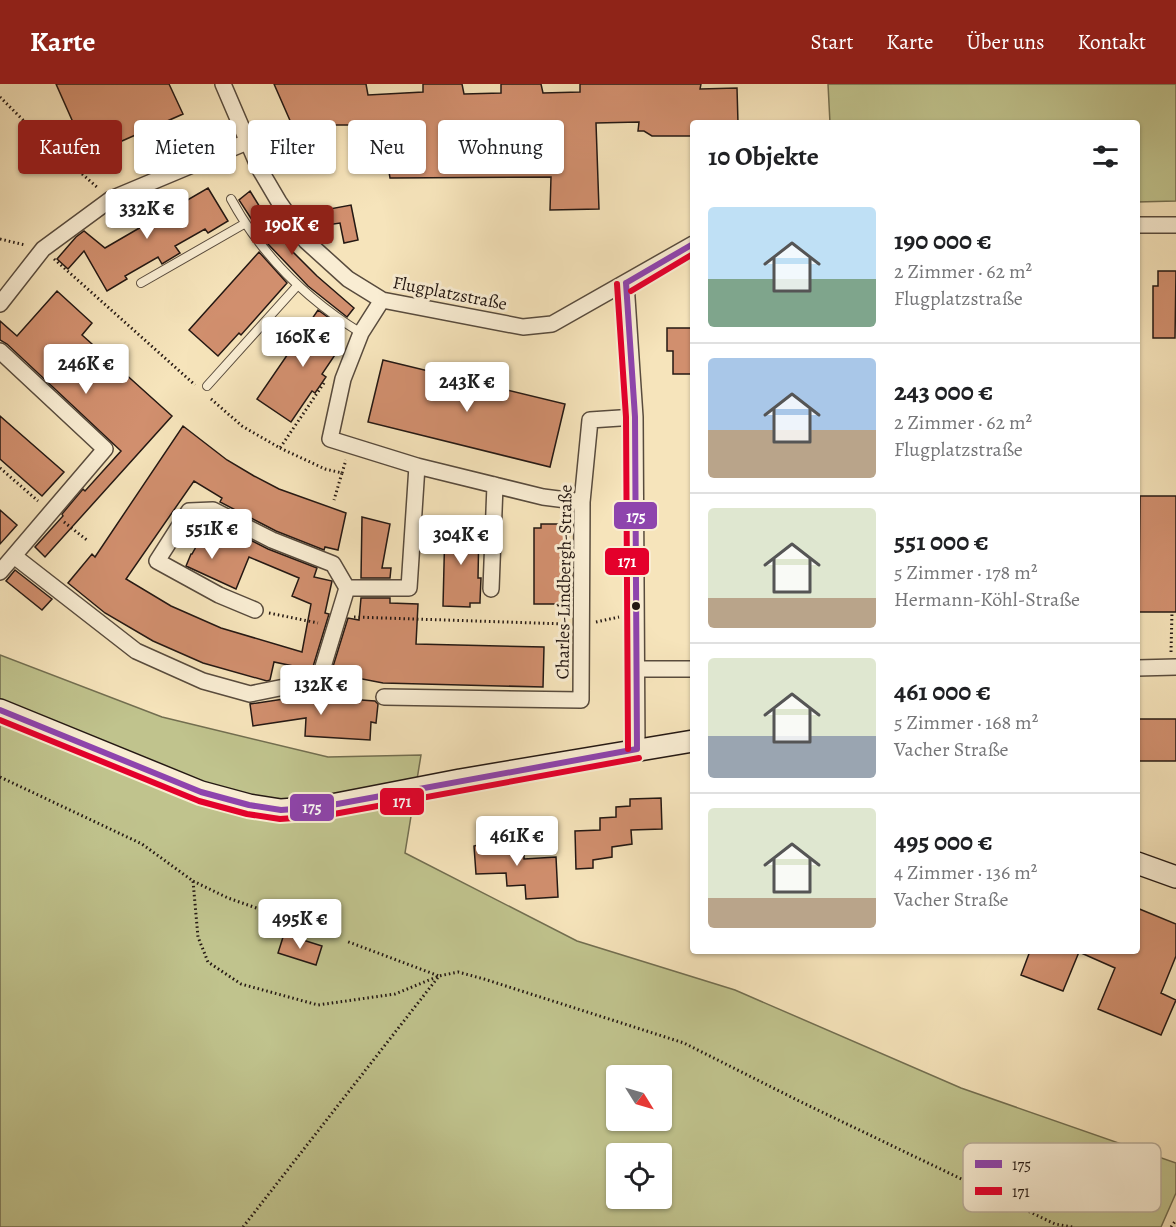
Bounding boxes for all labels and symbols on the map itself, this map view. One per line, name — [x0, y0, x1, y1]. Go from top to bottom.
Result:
pin: 332K € — [98, 189, 196, 240]
pin: 190K € — [243, 205, 341, 256]
street label: Flugplatzstraße — [391, 270, 509, 316]
pin: 160K € — [254, 317, 352, 368]
pin: 246K € — [37, 344, 135, 395]
pin: 243K € — [418, 362, 516, 413]
street label: Charles-Lindbergh-Straße — [550, 484, 578, 680]
line badge: 175 — [613, 501, 658, 530]
text: 175 — [626, 506, 646, 528]
pin: 551K € — [163, 509, 261, 560]
pin: 304K € — [412, 515, 510, 566]
line badge: 171 — [604, 547, 650, 576]
text: 171 — [618, 551, 636, 573]
unlabelled marker — [630, 600, 642, 612]
pin: 132K € — [272, 665, 370, 716]
line badge: 171 — [379, 787, 425, 816]
text: 171 — [393, 791, 411, 813]
line badge: 175 — [289, 793, 335, 822]
text: 175 — [302, 797, 322, 819]
pin: 461K € — [468, 816, 566, 867]
pin: 495K € — [251, 899, 349, 950]
north arrow — [606, 1065, 672, 1131]
legend — [963, 1143, 1161, 1212]
text: 175 — [1012, 1154, 1031, 1176]
text: 171 — [1012, 1181, 1030, 1203]

